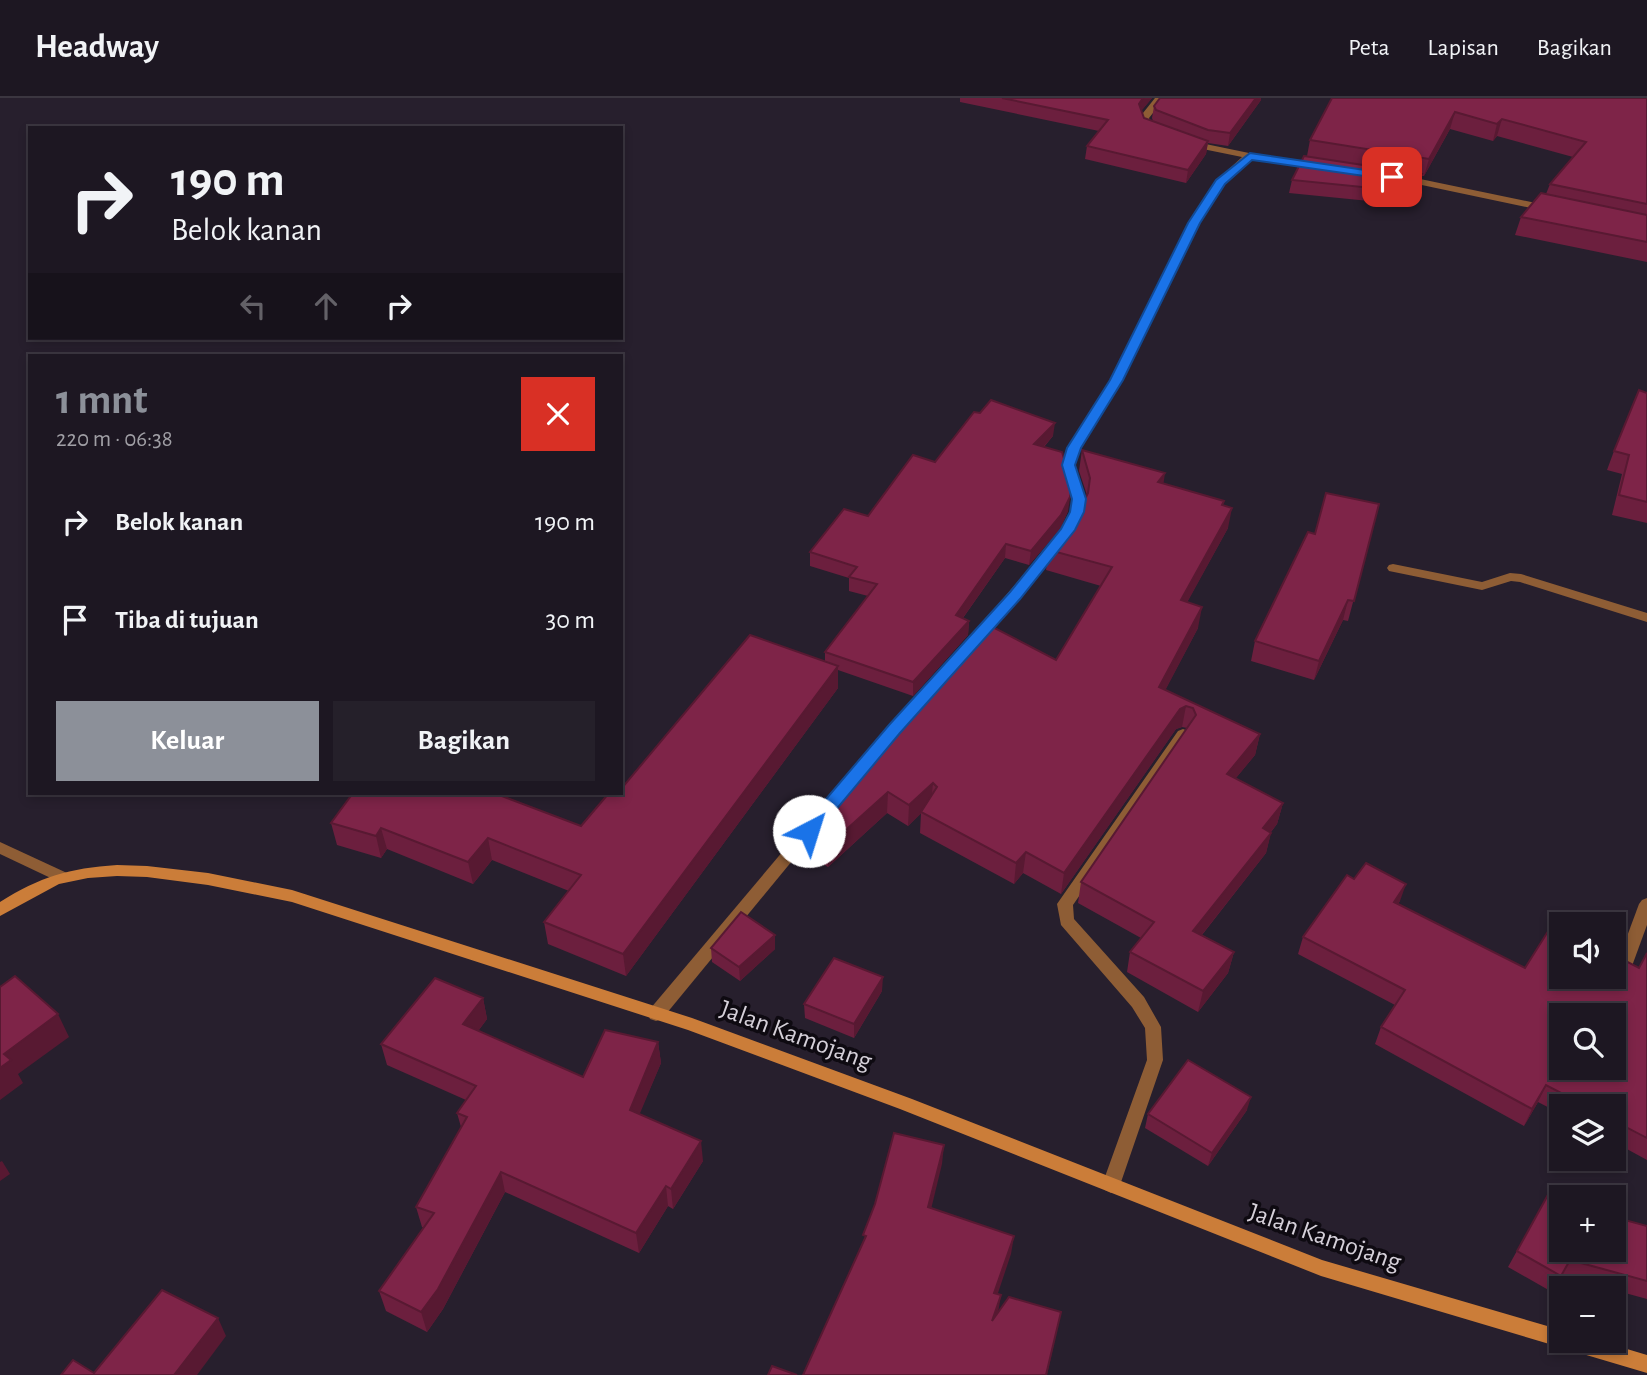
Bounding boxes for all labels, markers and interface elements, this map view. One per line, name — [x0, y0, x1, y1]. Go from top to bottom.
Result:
text: Headway — [35, 31, 159, 64]
text: Peta — [1348, 36, 1390, 60]
text: Lapisan — [1428, 36, 1499, 60]
text: Bagikan — [1537, 36, 1612, 60]
pin — [1362, 147, 1422, 207]
icon: right — [56, 154, 147, 245]
text: 190 m — [171, 156, 285, 205]
icon: arrive — [1373, 158, 1411, 196]
text: Belok kanan — [171, 214, 322, 246]
icon: left — [234, 287, 272, 325]
icon: ahead — [307, 287, 345, 325]
icon: right — [380, 287, 418, 325]
button: close — [521, 377, 595, 451]
text: 1 mnt — [56, 379, 148, 421]
text: 220 m · 06:38 — [56, 428, 173, 451]
icon: right — [56, 503, 94, 541]
text: Belok kanan — [115, 509, 243, 535]
text: 190 m — [535, 509, 595, 535]
icon: arrive — [56, 601, 94, 639]
text: Tiba di tujuan — [115, 607, 259, 633]
text: 30 m — [545, 607, 595, 633]
button: Keluar — [56, 701, 319, 781]
button: Bagikan — [333, 701, 595, 781]
position arrow — [772, 794, 846, 868]
map controls — [1549, 912, 1626, 1353]
button: sound — [1549, 912, 1626, 989]
street label: Jalan Kamojang — [717, 996, 876, 1075]
button: search — [1549, 1003, 1626, 1080]
button: layers — [1549, 1094, 1626, 1171]
button: + — [1549, 1185, 1626, 1262]
street label: Jalan Kamojang — [1245, 1199, 1405, 1275]
button: − — [1549, 1276, 1626, 1353]

